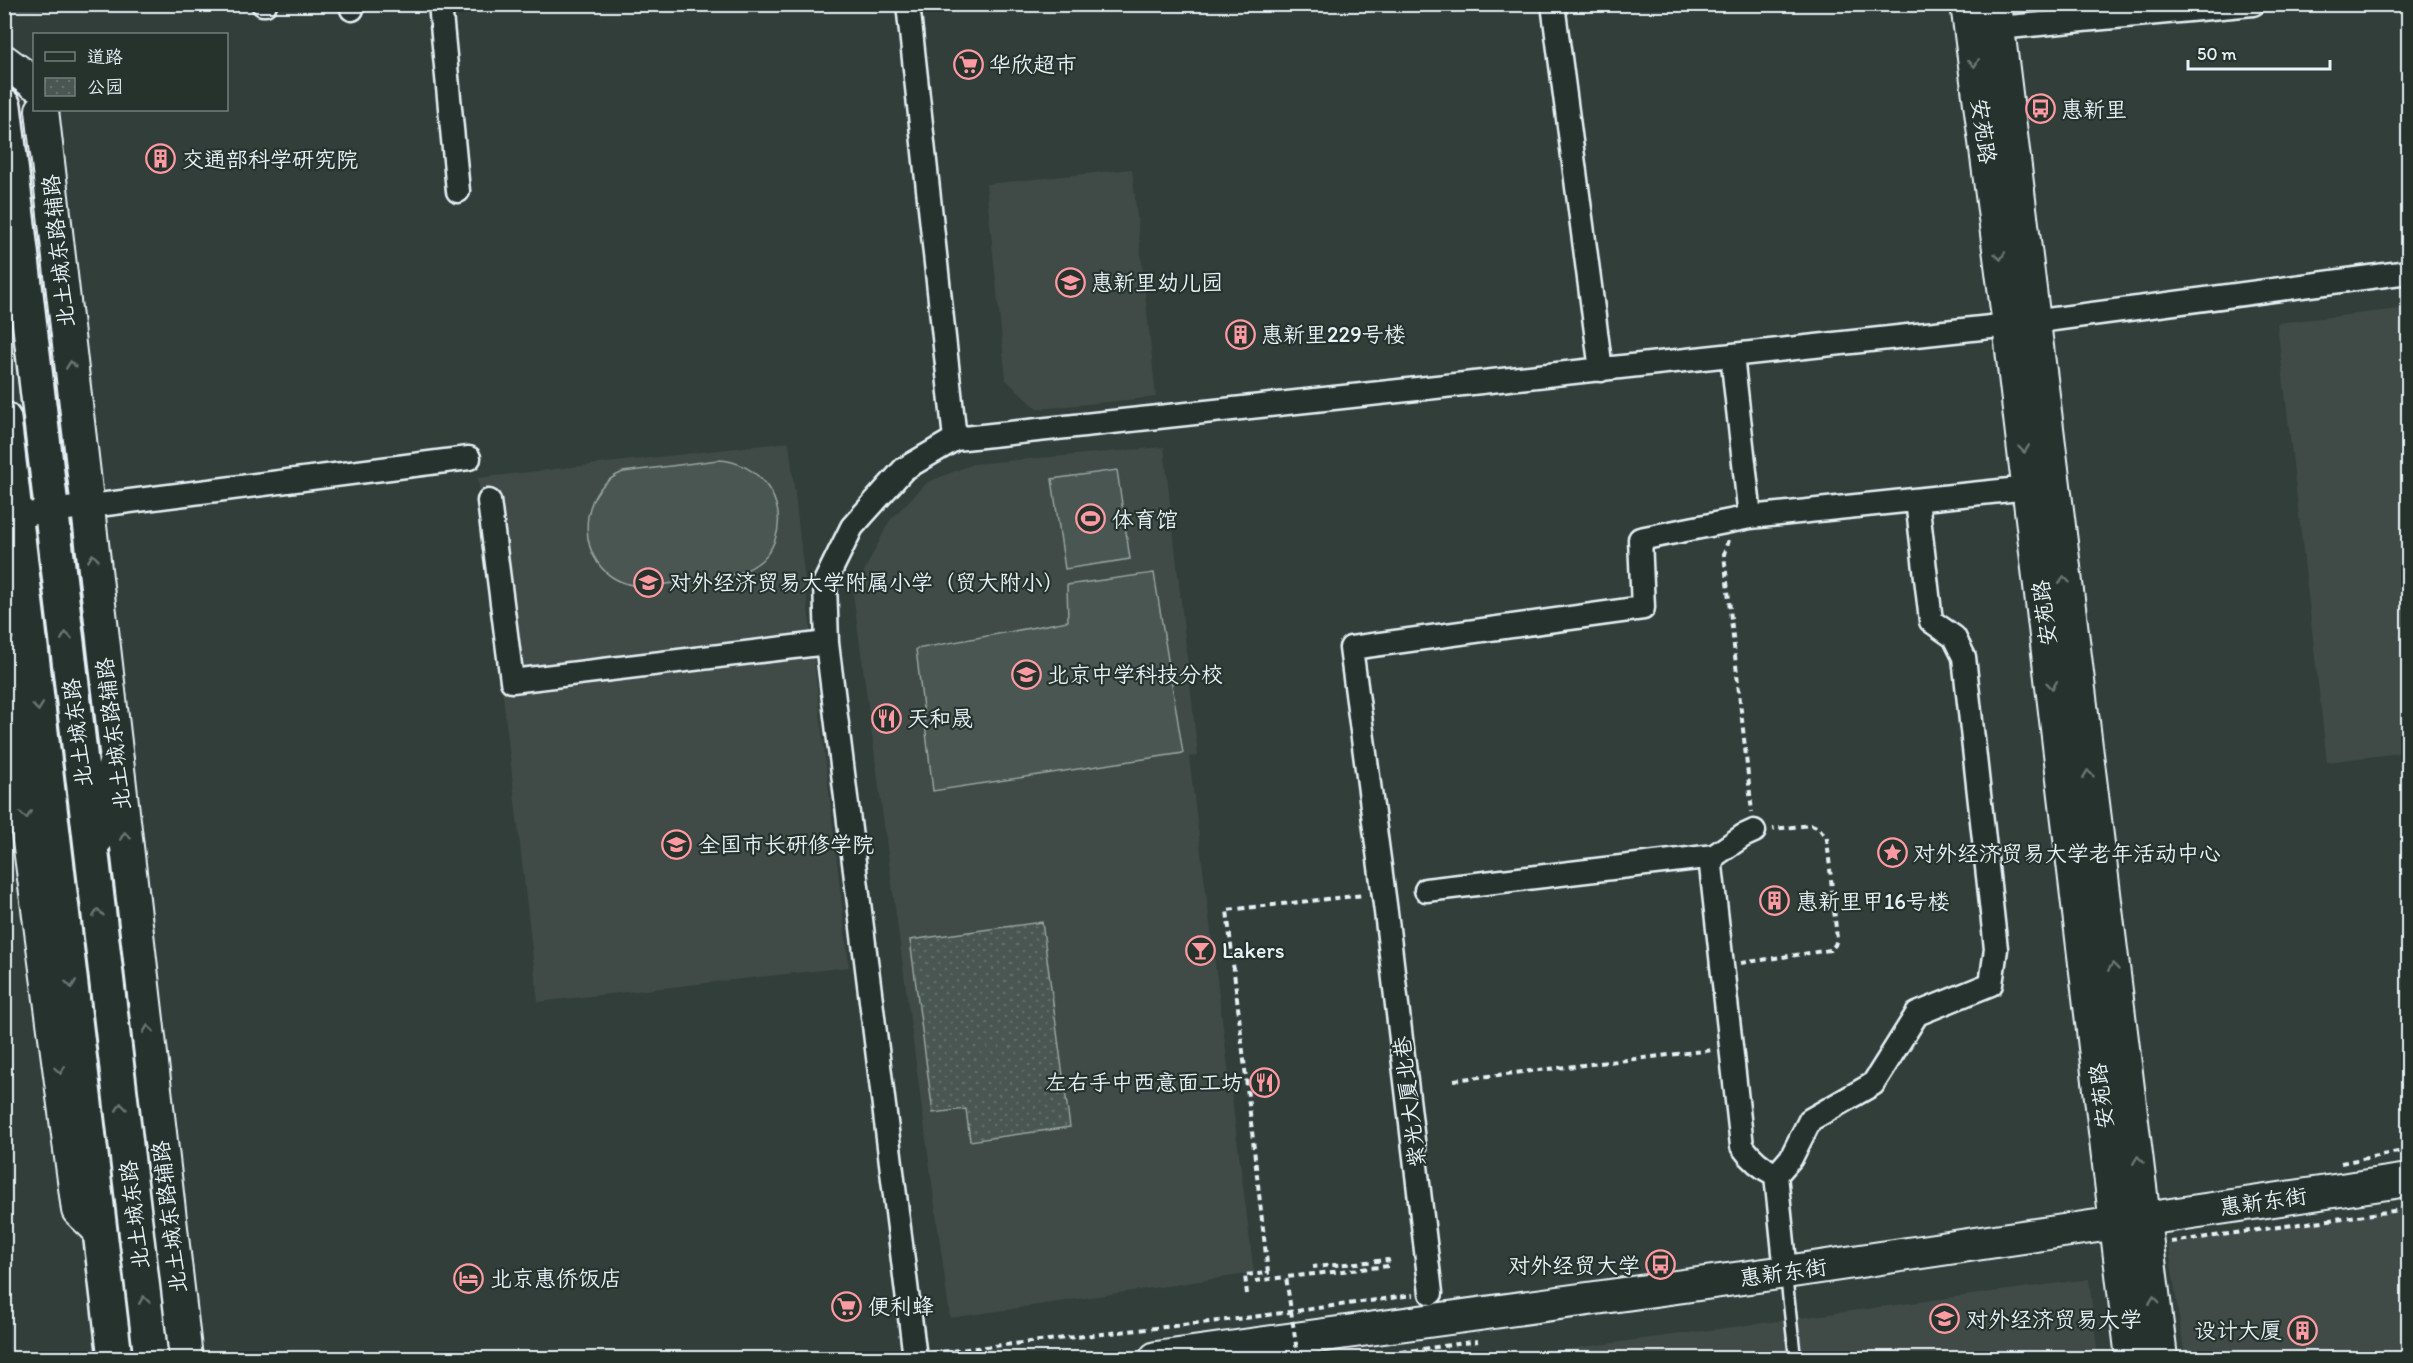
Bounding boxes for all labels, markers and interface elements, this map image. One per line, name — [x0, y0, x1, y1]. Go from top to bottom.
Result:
legend — [33, 33, 228, 111]
scale bar — [2188, 33, 2330, 71]
text: 50 m — [2197, 43, 2237, 65]
text: 道路 — [87, 46, 123, 68]
supermarket icon: 华欣超市 — [952, 48, 984, 80]
place label: 华欣超市 — [989, 51, 1077, 78]
one-way arrow — [1968, 58, 1980, 67]
text: 公园 — [87, 76, 123, 98]
bus stop icon: 惠新里 — [2024, 93, 2056, 125]
place label: 惠新里 — [2061, 96, 2127, 123]
street label: 安苑路 — [1966, 97, 2001, 166]
building icon: 交通部科学研究院 — [145, 143, 177, 175]
place label: 交通部科学研究院 — [182, 146, 358, 173]
street label: 北土城东路辅路 — [37, 173, 80, 329]
one-way arrow — [1993, 251, 2006, 260]
school or university icon: 惠新里幼儿园 — [1054, 266, 1086, 298]
place label: 惠新里幼儿园 — [1091, 269, 1223, 296]
building icon: 惠新里229号楼 — [1224, 318, 1256, 350]
place label: 惠新里229号楼 — [1261, 321, 1406, 348]
one-way arrow — [65, 360, 78, 369]
one-way arrow — [2017, 445, 2030, 454]
sports icon: 体育馆 — [1075, 503, 1107, 535]
place label: 体育馆 — [1112, 506, 1178, 533]
one-way arrow — [87, 554, 100, 563]
school or university icon: 对外经济贸易大学附属小学（贸大附小） — [632, 566, 664, 598]
place label: 对外经济贸易大学附属小学（贸大附小） — [669, 569, 1065, 596]
one-way arrow — [2059, 575, 2071, 585]
street label: 安苑路 — [2027, 579, 2062, 647]
one-way arrow — [60, 631, 72, 641]
street label: 北土城东路辅路 — [91, 656, 136, 812]
school or university icon: 北京中学科技分校 — [1010, 658, 1042, 690]
place label: 北京中学科技分校 — [1047, 661, 1223, 688]
street label: 北土城东路 — [57, 677, 98, 789]
one-way arrow — [2046, 680, 2058, 689]
one-way arrow — [31, 702, 44, 711]
restaurant icon: 天和晟 — [870, 702, 902, 734]
place label: 天和晟 — [907, 705, 973, 732]
one-way arrow — [2082, 769, 2095, 778]
one-way arrow — [19, 810, 31, 819]
school or university icon: 全国市长研修学院 — [661, 828, 693, 860]
one-way arrow — [119, 831, 132, 840]
place label: 全国市长研修学院 — [698, 831, 874, 858]
place icon: 对外经济贸易大学老年活动中心 — [1876, 837, 1908, 869]
place label: 对外经济贸易大学老年活动中心 — [1913, 840, 2221, 867]
building icon: 惠新里甲16号楼 — [1759, 885, 1791, 917]
place label: 惠新里甲16号楼 — [1796, 888, 1950, 915]
one-way arrow — [93, 909, 105, 918]
bar icon: Lakers — [1185, 934, 1217, 966]
place label: Lakers — [1222, 937, 1285, 964]
one-way arrow — [2107, 962, 2119, 972]
one-way arrow — [64, 979, 77, 988]
one-way arrow — [142, 1025, 154, 1034]
street label: 紫光大厦北巷 — [1388, 1035, 1431, 1169]
street label: 安苑路 — [2084, 1062, 2119, 1130]
one-way arrow — [53, 1066, 65, 1075]
restaurant icon: 左右手中西意面工坊 — [1248, 1066, 1280, 1098]
place label: 左右手中西意面工坊 — [1045, 1069, 1243, 1096]
one-way arrow — [116, 1102, 128, 1111]
street label: 北土城东路辅路 — [147, 1139, 192, 1295]
one-way arrow — [2132, 1156, 2144, 1165]
street label: 北土城东路 — [114, 1159, 155, 1271]
street label: 惠新东街 — [2218, 1182, 2309, 1221]
bus stop icon: 对外经贸大学 — [1645, 1249, 1677, 1281]
place label: 对外经贸大学 — [1508, 1252, 1640, 1279]
street label: 惠新东街 — [1738, 1253, 1829, 1292]
hotel icon: 北京惠侨饭店 — [453, 1262, 485, 1294]
place label: 北京惠侨饭店 — [490, 1265, 622, 1292]
supermarket icon: 便利蜂 — [831, 1290, 863, 1322]
place label: 便利蜂 — [868, 1293, 934, 1320]
one-way arrow — [139, 1296, 151, 1305]
one-way arrow — [2148, 1296, 2161, 1305]
school or university icon: 对外经济贸易大学 — [1929, 1303, 1961, 1335]
place label: 对外经济贸易大学 — [1966, 1306, 2142, 1333]
building icon: 设计大厦 — [2287, 1314, 2319, 1346]
place label: 设计大厦 — [2194, 1317, 2282, 1344]

